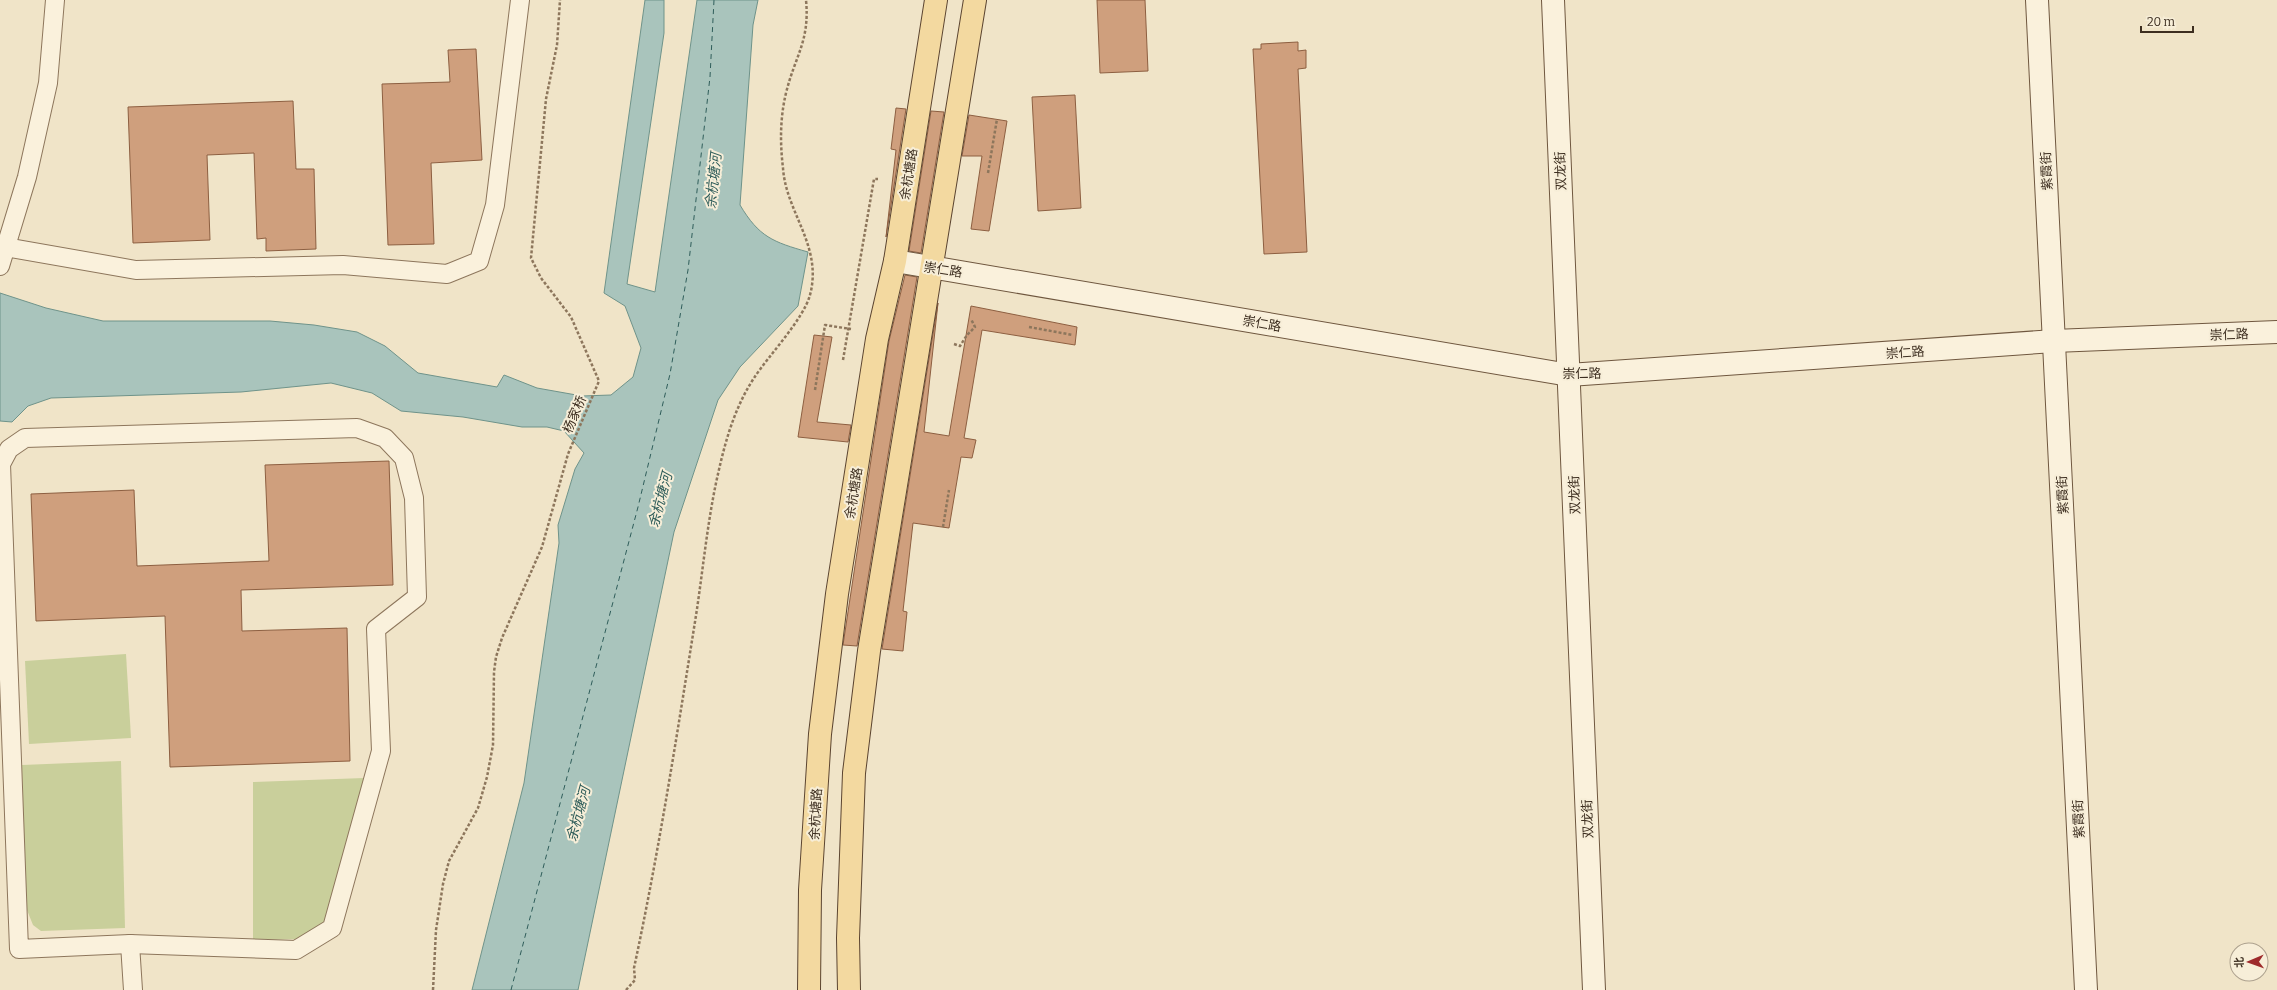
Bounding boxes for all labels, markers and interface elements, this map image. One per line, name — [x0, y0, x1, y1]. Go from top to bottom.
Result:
scale bar — [2141, 8, 2193, 34]
text: 20 m — [2147, 15, 2176, 29]
street label: 余杭塘路 — [897, 147, 920, 201]
water label: 余杭塘河 — [702, 149, 725, 210]
street label: 双龙街 — [1552, 151, 1569, 191]
street label: 紫霞街 — [2038, 151, 2055, 191]
street label: 崇仁路 — [922, 259, 963, 280]
street label: 崇仁路 — [1241, 313, 1282, 334]
street label: 崇仁路 — [2209, 326, 2249, 343]
street label: 崇仁路 — [1885, 344, 1925, 361]
street label: 崇仁路 — [1562, 366, 1602, 381]
street label: 杨家桥 — [560, 393, 589, 435]
street label: 余杭塘路 — [842, 466, 865, 520]
water label: 余杭塘河 — [645, 468, 677, 529]
street label: 双龙街 — [1566, 475, 1583, 515]
street label: 紫霞街 — [2054, 475, 2071, 515]
water label: 余杭塘河 — [563, 782, 595, 843]
street label: 余杭塘路 — [807, 788, 824, 840]
street label: 双龙街 — [1579, 799, 1596, 839]
street label: 紫霞街 — [2070, 799, 2087, 839]
north arrow — [2229, 942, 2269, 982]
text: 北 — [2233, 957, 2246, 968]

